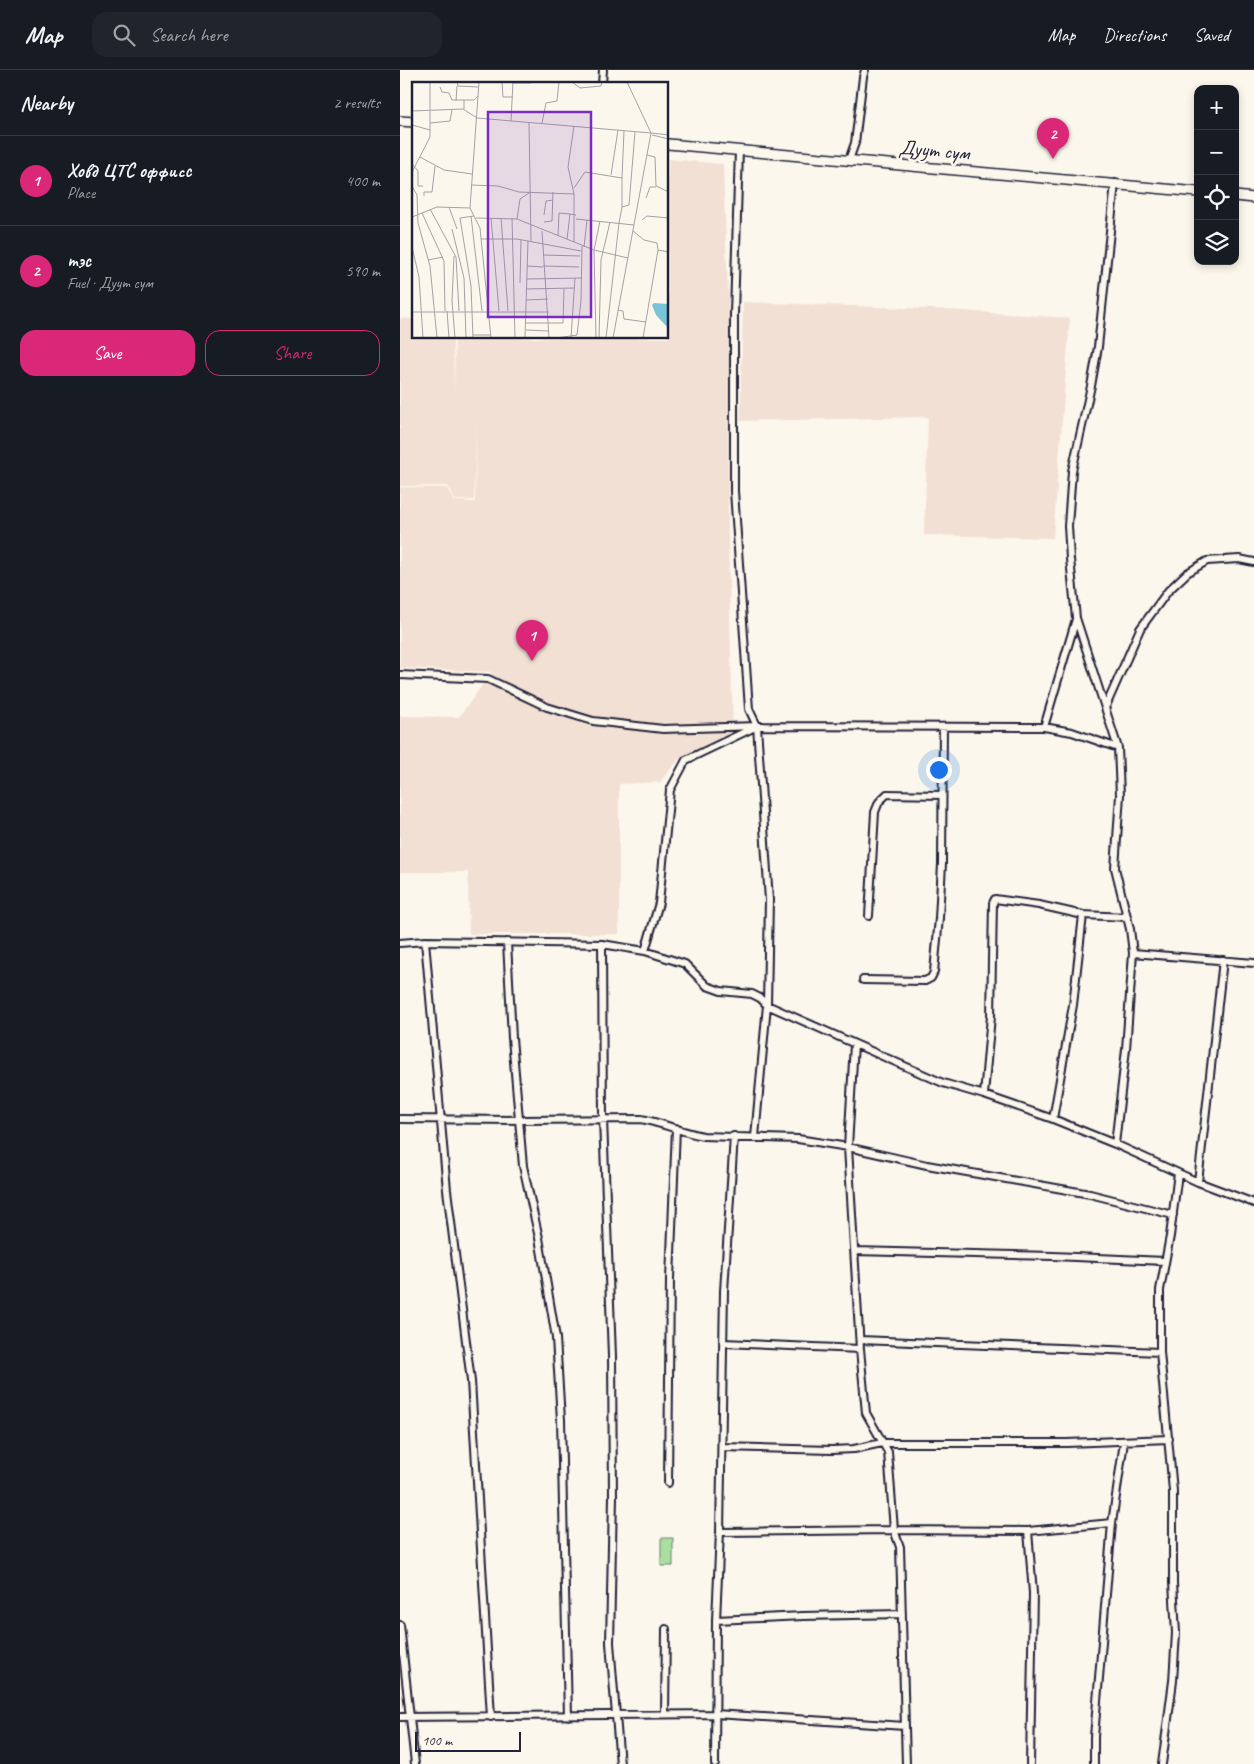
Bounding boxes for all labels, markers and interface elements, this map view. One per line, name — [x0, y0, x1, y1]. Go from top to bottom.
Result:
search box — [92, 12, 442, 57]
text: Map — [25, 20, 62, 50]
icon: search — [110, 21, 138, 49]
text: Search here — [150, 23, 228, 47]
text: Map — [1048, 24, 1075, 46]
text: Directions — [1103, 24, 1166, 46]
text: Saved — [1194, 24, 1229, 46]
inset map — [412, 82, 669, 339]
map controls — [1194, 85, 1239, 265]
button: + — [1194, 85, 1239, 130]
text: Nearby — [20, 90, 73, 116]
text: 2 results — [333, 93, 380, 113]
pin: 2 — [1037, 118, 1069, 159]
button: − — [1194, 130, 1239, 175]
street label: Дуут сум — [898, 134, 972, 166]
text: Ховд ЦТС оффисс — [67, 159, 191, 183]
text: 1 — [32, 171, 40, 191]
text: 400 m — [346, 171, 380, 191]
button: locate — [1194, 175, 1239, 220]
text: Place — [67, 183, 95, 203]
button: layers — [1194, 220, 1239, 265]
text: тэс — [67, 249, 91, 273]
text: 2 — [32, 261, 40, 281]
text: 590 m — [346, 261, 380, 281]
text: Fuel · Дуут сум — [67, 273, 153, 293]
button: Save — [20, 330, 195, 376]
button: Share — [205, 330, 380, 376]
pin: 1 — [516, 620, 548, 661]
your location — [926, 757, 952, 783]
scale bar — [415, 1729, 521, 1752]
text: 100 m — [422, 1732, 452, 1749]

